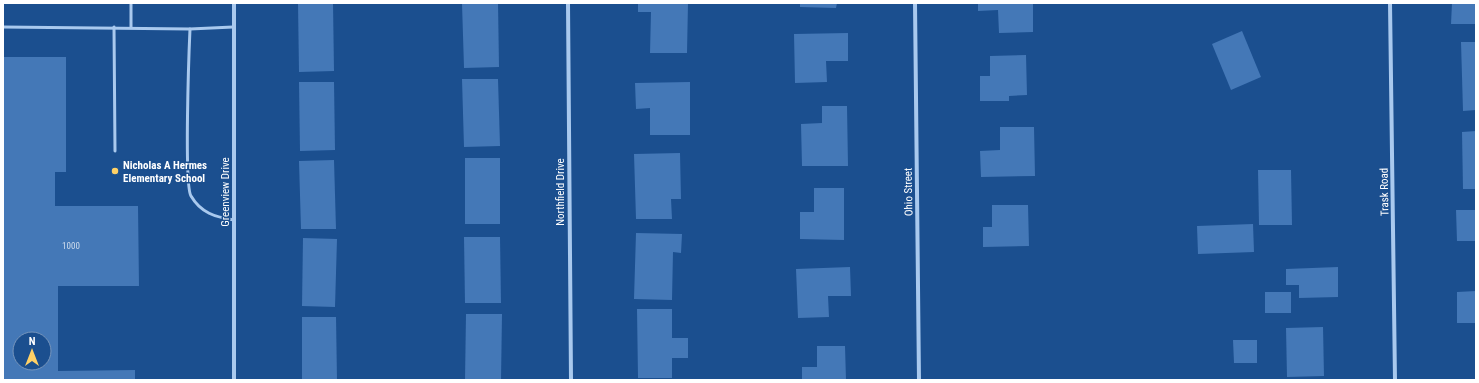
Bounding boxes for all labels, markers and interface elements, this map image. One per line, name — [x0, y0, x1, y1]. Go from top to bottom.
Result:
street label: Greenview Drive — [219, 157, 232, 227]
street label: Northfield Drive — [554, 158, 567, 226]
place label: Nicholas A Hermes Elementary School — [123, 159, 207, 185]
marker: Nicholas A Hermes Elementary School — [110, 166, 120, 176]
street label: Ohio Street — [902, 168, 915, 216]
street label: Trask Road — [1378, 168, 1391, 216]
house number: 1000 — [62, 241, 80, 251]
north arrow — [12, 331, 52, 371]
text: N — [29, 335, 36, 348]

